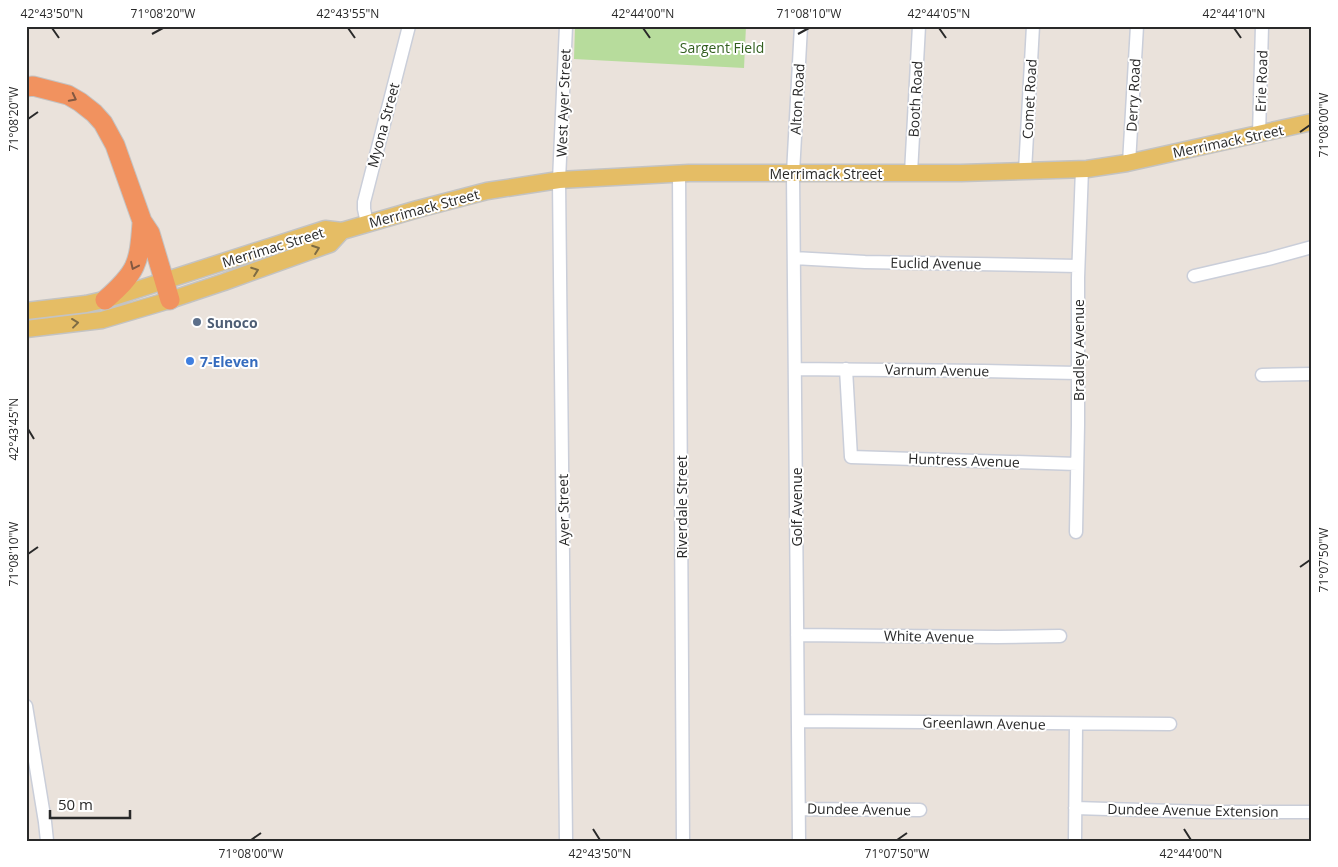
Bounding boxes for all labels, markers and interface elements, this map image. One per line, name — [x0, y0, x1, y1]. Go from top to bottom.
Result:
text: 42°43'50"N — [21, 5, 83, 22]
text: 71°08'20"W — [131, 5, 195, 22]
text: 42°43'55"N — [317, 5, 379, 22]
text: 42°44'00"N — [612, 5, 674, 22]
text: 71°08'10"W — [777, 5, 841, 22]
text: 42°44'05"N — [908, 5, 970, 22]
text: 42°44'10"N — [1203, 5, 1265, 22]
park label: Sargent Field — [680, 38, 764, 57]
street label: West Ayer Street — [552, 49, 574, 157]
street label: Erie Road — [1250, 50, 1272, 112]
street label: Derry Road — [1122, 58, 1144, 132]
street label: Comet Road — [1017, 59, 1041, 139]
street label: Booth Road — [904, 60, 926, 138]
street label: Alton Road — [786, 63, 808, 135]
street label: Myona Street — [363, 80, 403, 170]
text: 71°08'20"W — [5, 87, 22, 151]
one-way arrow — [68, 92, 77, 102]
text: 71°08'00"W — [1315, 93, 1332, 157]
street label: Merrimack Street — [1171, 120, 1285, 162]
street label: Merrimack Street — [770, 164, 882, 183]
street label: Merrimack Street — [367, 184, 481, 232]
street label: Merrimac Street — [220, 222, 326, 272]
one-way arrow — [311, 245, 320, 255]
street label: Euclid Avenue — [890, 253, 982, 273]
one-way arrow — [130, 261, 140, 270]
one-way arrow — [250, 267, 259, 277]
street label: Bradley Avenue — [1069, 299, 1088, 401]
place label: Sunoco — [207, 313, 258, 332]
marker: Sunoco — [191, 316, 203, 328]
one-way arrow — [71, 318, 79, 329]
place label: 7-Eleven — [200, 352, 258, 371]
marker: 7-Eleven — [184, 355, 196, 367]
street label: Varnum Avenue — [885, 360, 989, 380]
text: 42°43'45"N — [5, 398, 22, 460]
street label: Huntress Avenue — [908, 449, 1020, 471]
street label: Riverdale Street — [672, 455, 691, 559]
street label: Golf Avenue — [787, 467, 806, 547]
street label: Ayer Street — [553, 474, 573, 546]
text: 71°08'10"W — [5, 522, 22, 586]
text: 71°07'50"W — [1315, 528, 1332, 592]
street label: White Avenue — [884, 626, 974, 646]
street label: Greenlawn Avenue — [922, 712, 1046, 734]
scale bar — [50, 787, 130, 819]
text: 50 m — [58, 794, 93, 814]
street label: Dundee Avenue — [807, 799, 911, 819]
street label: Dundee Avenue Extension — [1107, 799, 1279, 821]
text: 71°08'00"W — [219, 845, 283, 862]
text: 42°43'50"N — [569, 845, 631, 862]
text: 71°07'50"W — [865, 845, 929, 862]
text: 42°44'00"N — [1160, 845, 1222, 862]

